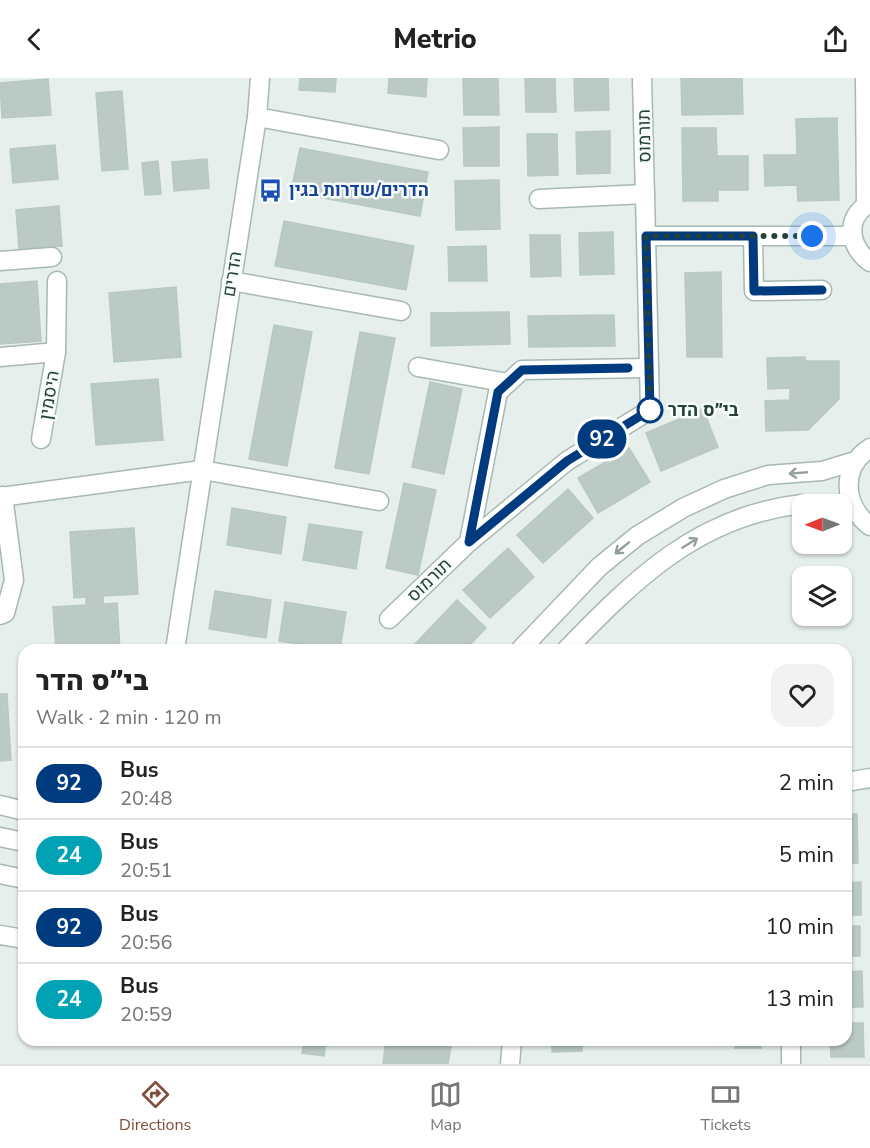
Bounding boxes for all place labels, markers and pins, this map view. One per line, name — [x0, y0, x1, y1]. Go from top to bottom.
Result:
bus stop icon: הדרים/שדרות בגין — [258, 177, 284, 203]
place label: הדרים/שדרות בגין — [289, 178, 429, 202]
marker: בי״ס הדר — [637, 397, 663, 423]
place label: בי״ס הדר — [668, 398, 739, 422]

